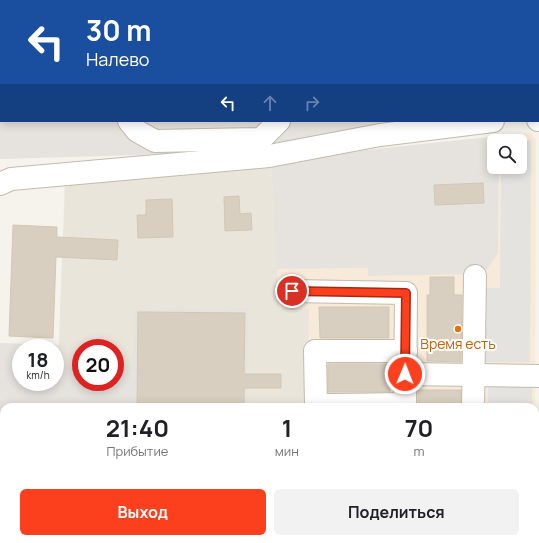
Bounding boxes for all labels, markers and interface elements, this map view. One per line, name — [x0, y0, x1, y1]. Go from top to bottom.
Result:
text: 30 m — [86, 11, 151, 49]
icon: left — [20, 16, 72, 68]
text: Налево — [86, 47, 150, 71]
icon: left — [217, 92, 239, 114]
icon: ahead — [259, 92, 281, 114]
icon: right — [301, 92, 323, 114]
map controls — [487, 134, 527, 174]
button: search — [487, 134, 527, 174]
pin — [275, 274, 309, 308]
icon: arrive — [281, 280, 303, 302]
marker: Время есть — [453, 324, 463, 334]
place label: Время есть — [420, 334, 496, 353]
speed limit sign: 20 — [72, 339, 124, 391]
text: 18 — [27, 346, 49, 373]
position arrow — [384, 353, 426, 395]
text: km/h — [26, 368, 50, 382]
text: 21:40 — [106, 411, 169, 444]
text: 1 — [282, 411, 292, 444]
text: 70 — [405, 411, 433, 444]
text: Прибытие — [106, 442, 168, 460]
text: мин — [275, 442, 299, 460]
text: m — [413, 442, 424, 460]
button: Выход — [20, 489, 266, 535]
button: Поделиться — [274, 489, 519, 535]

